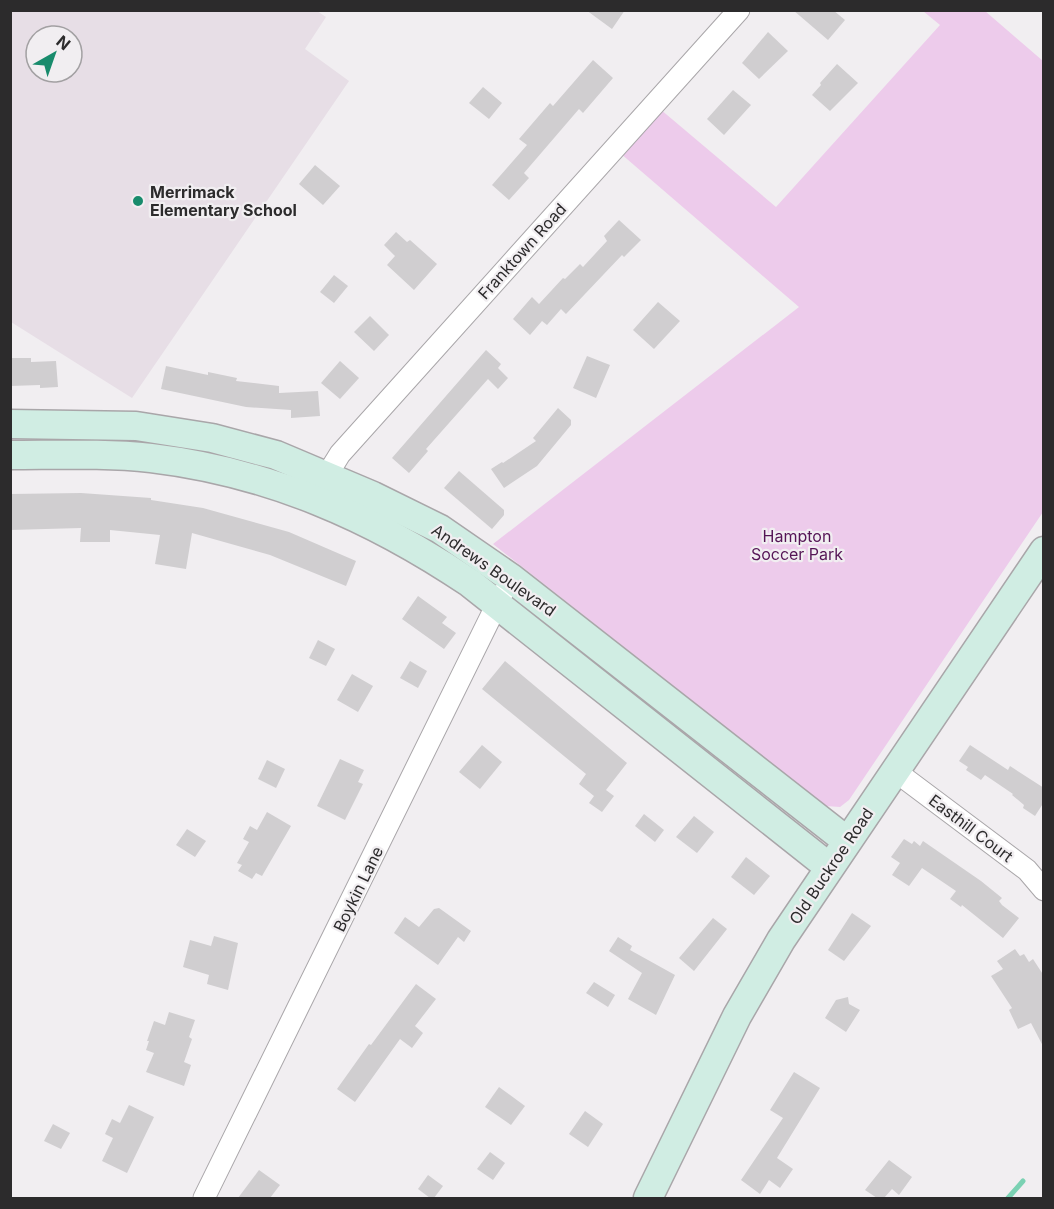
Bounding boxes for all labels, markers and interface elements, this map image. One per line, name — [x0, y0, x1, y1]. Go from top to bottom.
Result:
north arrow — [24, 24, 84, 84]
text: N — [53, 31, 75, 54]
place label: Merrimack Elementary School — [150, 182, 297, 220]
marker: Merrimack Elementary School — [131, 194, 145, 208]
street label: Franktown Road — [474, 199, 570, 303]
street label: Andrews Boulevard — [428, 520, 560, 620]
park label: Hampton Soccer Park — [751, 526, 843, 564]
street label: Easthill Court — [925, 790, 1017, 866]
street label: Old Buckroe Road — [785, 804, 877, 928]
street label: Boykin Lane — [329, 843, 387, 935]

